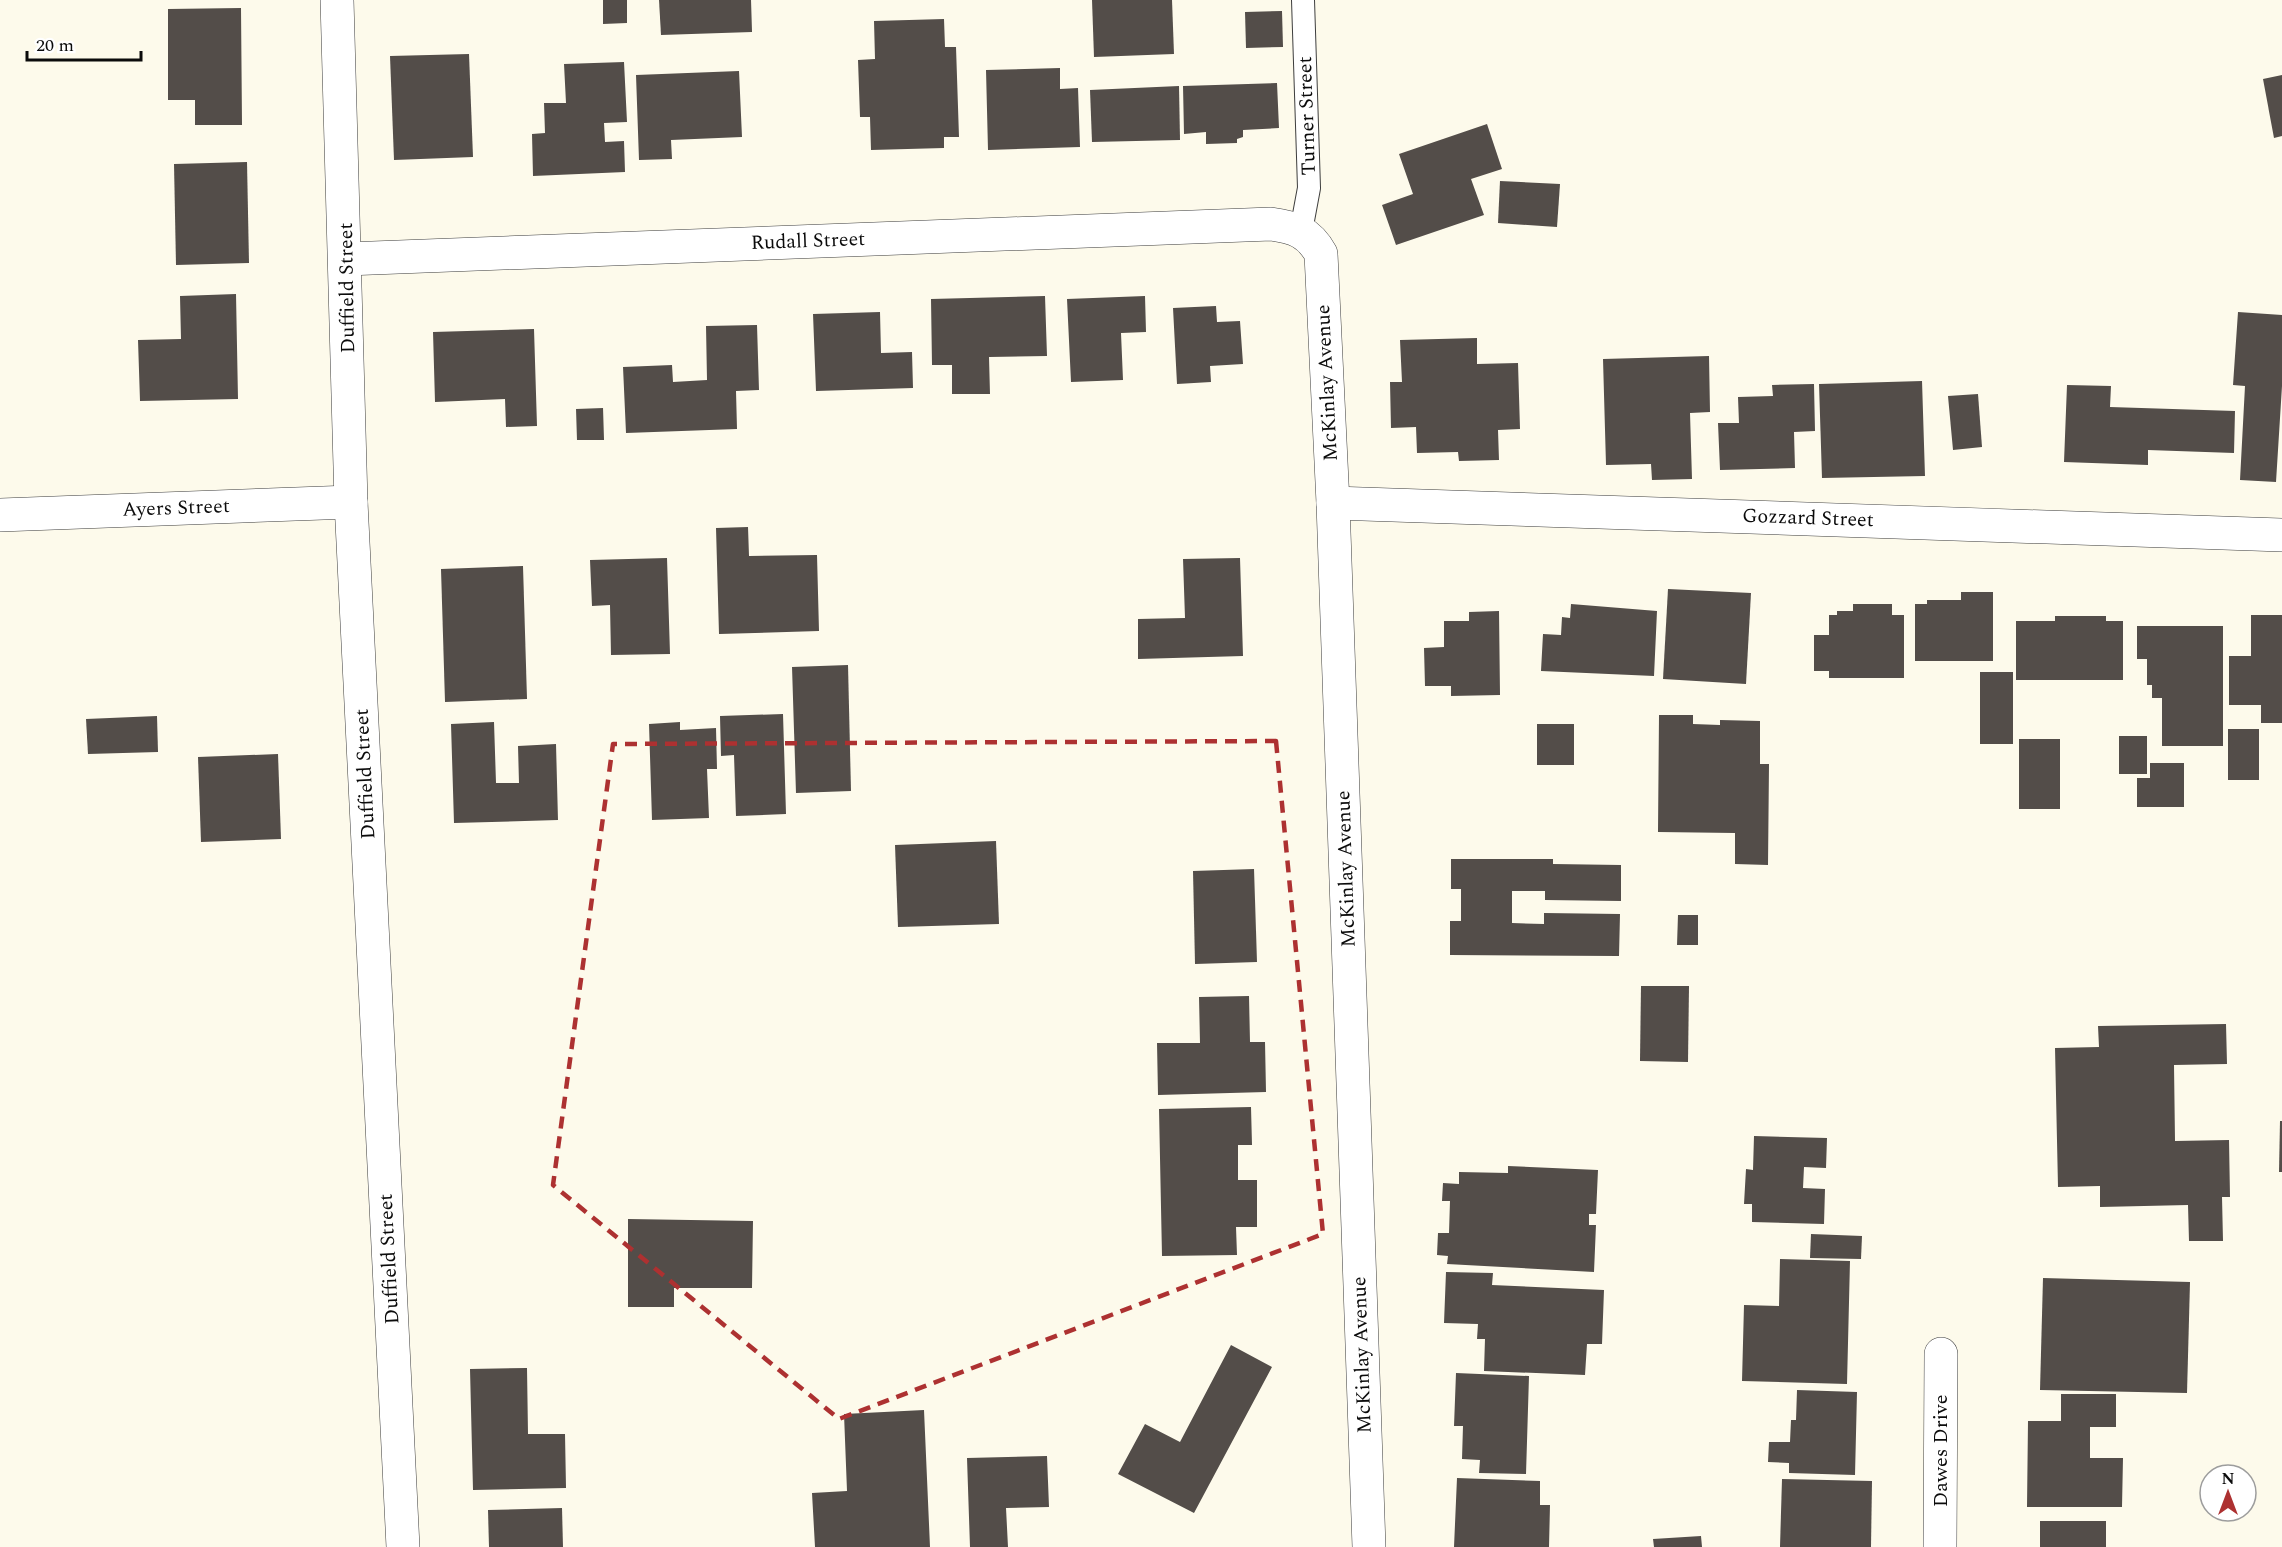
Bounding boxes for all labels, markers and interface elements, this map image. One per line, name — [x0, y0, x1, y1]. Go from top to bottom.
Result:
scale bar — [27, 24, 141, 62]
text: 20 m — [36, 32, 74, 59]
street label: Turner Street — [1290, 56, 1324, 176]
street label: Duffield Street — [331, 222, 363, 354]
street label: Rudall Street — [750, 224, 866, 258]
street label: McKinlay Avenue — [1308, 304, 1346, 462]
street label: Ayers Street — [122, 491, 230, 525]
street label: Gozzard Street — [1742, 501, 1874, 535]
street label: Duffield Street — [347, 708, 383, 840]
street label: McKinlay Avenue — [1328, 790, 1364, 948]
street label: Duffield Street — [371, 1193, 407, 1325]
street label: McKinlay Avenue — [1344, 1276, 1380, 1434]
street label: Dawes Drive — [1926, 1395, 1956, 1507]
north arrow — [2198, 1463, 2258, 1523]
text: N — [2221, 1467, 2235, 1491]

